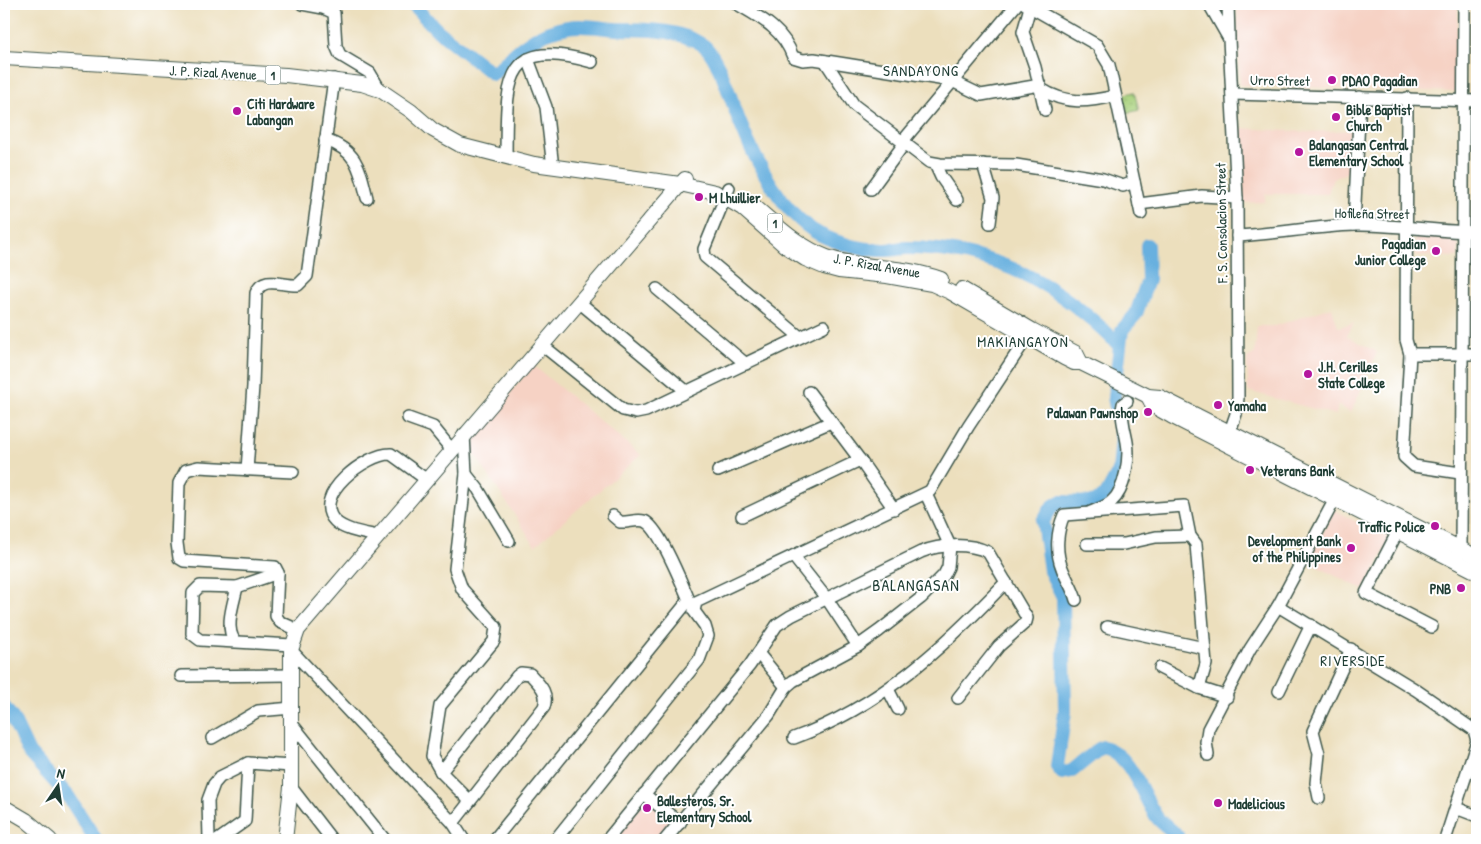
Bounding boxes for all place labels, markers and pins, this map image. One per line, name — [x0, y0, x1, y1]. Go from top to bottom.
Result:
place label: PDAO Pagadian — [1342, 71, 1418, 92]
marker: PDAO Pagadian — [1326, 74, 1338, 86]
place label: Citi Hardware Labangan — [247, 94, 315, 131]
place label: Bible Baptist Church — [1346, 100, 1412, 135]
marker: Citi Hardware Labangan — [231, 105, 243, 117]
marker: Bible Baptist Church — [1330, 111, 1342, 123]
place label: Balangasan Central Elementary School — [1309, 135, 1409, 172]
marker: Balangasan Central Elementary School — [1293, 146, 1305, 158]
place label: M Lhuillier — [709, 188, 761, 207]
marker: M Lhuillier — [693, 191, 705, 203]
place label: Pagadian Junior College — [1355, 234, 1426, 271]
marker: Pagadian Junior College — [1430, 245, 1442, 257]
place label: J.H. Cerilles State College — [1318, 357, 1385, 394]
marker: J.H. Cerilles State College — [1302, 368, 1314, 380]
place label: Yamaha — [1228, 396, 1267, 415]
marker: Yamaha — [1212, 399, 1224, 411]
place label: Palawan Pawnshop — [1047, 403, 1139, 424]
marker: Palawan Pawnshop — [1142, 406, 1154, 418]
place label: Veterans Bank — [1260, 461, 1335, 480]
marker: Veterans Bank — [1244, 464, 1256, 476]
place label: Traffic Police — [1357, 517, 1425, 536]
marker: Traffic Police — [1429, 520, 1441, 532]
place label: Development Bank of the Philippines — [1248, 531, 1342, 568]
marker: Development Bank of the Philippines — [1345, 542, 1357, 554]
place label: PNB — [1430, 579, 1451, 598]
marker: PNB — [1455, 582, 1467, 594]
place label: Ballesteros, Sr. Elementary School — [657, 791, 752, 828]
place label: Madelicious — [1228, 794, 1286, 813]
marker: Madelicious — [1212, 797, 1224, 809]
marker: Ballesteros, Sr. Elementary School — [641, 802, 653, 814]

